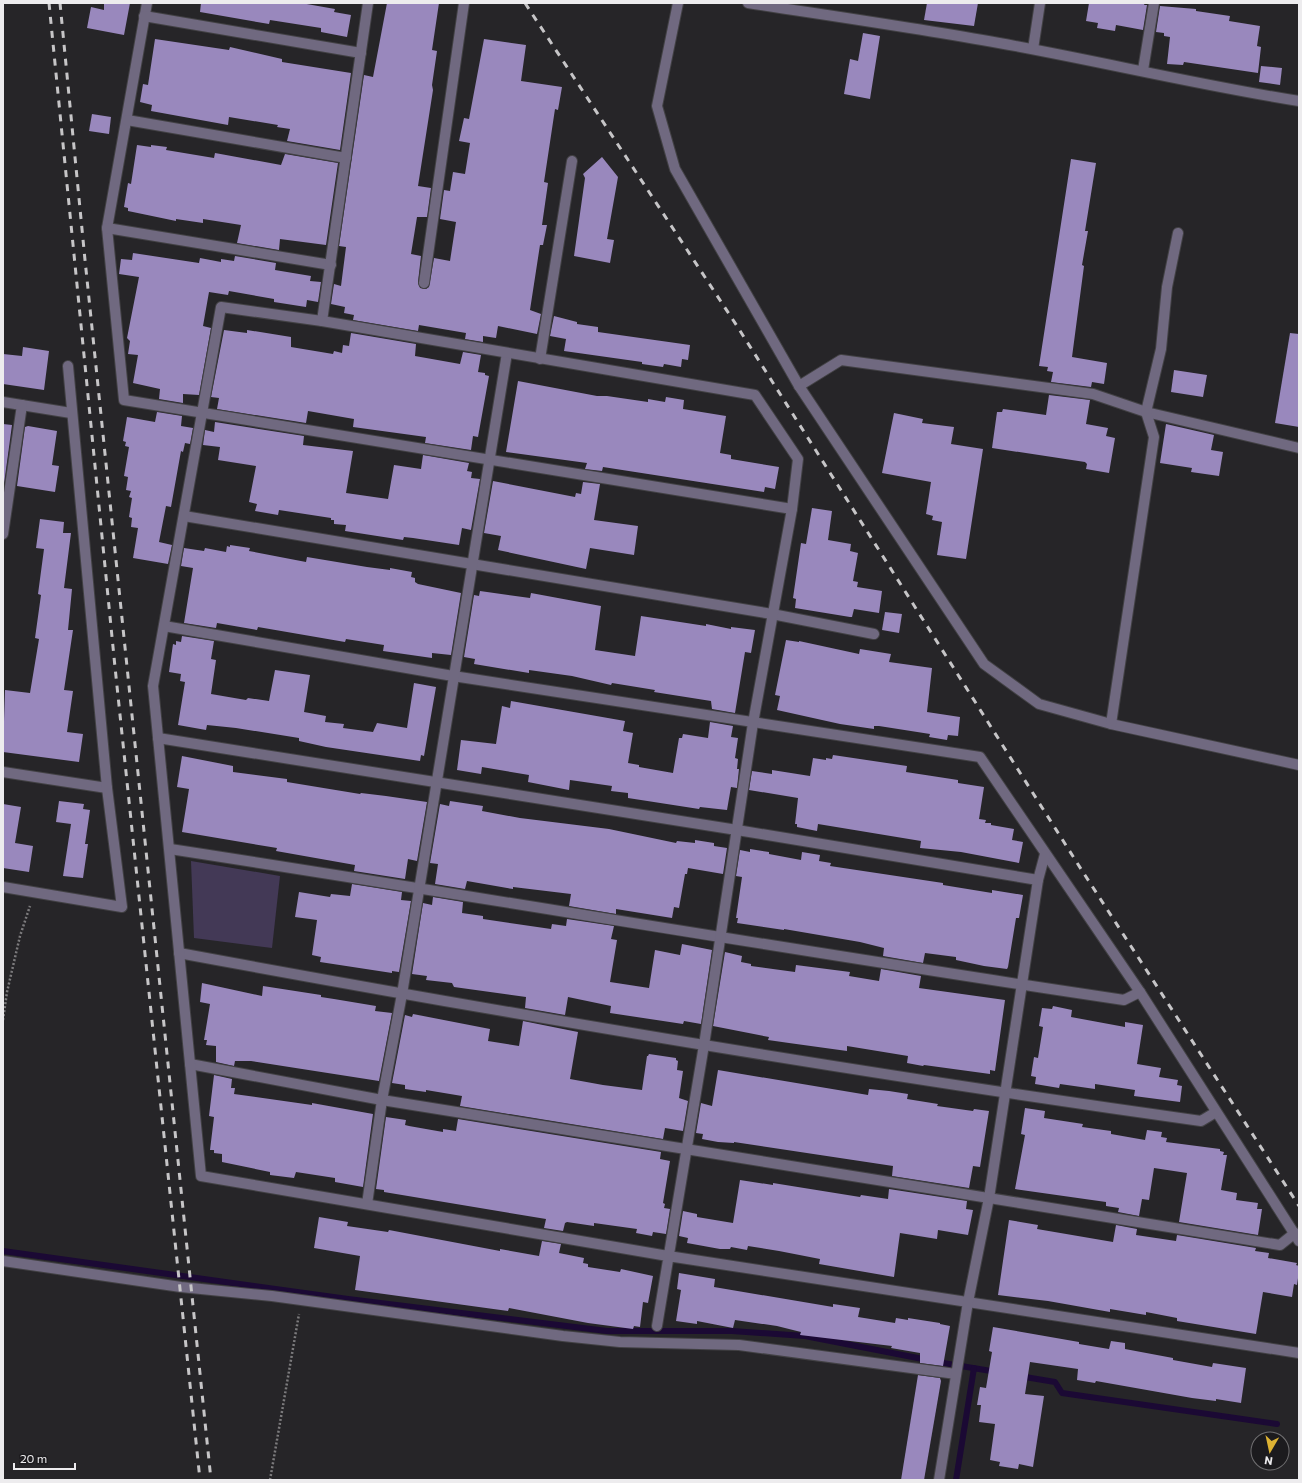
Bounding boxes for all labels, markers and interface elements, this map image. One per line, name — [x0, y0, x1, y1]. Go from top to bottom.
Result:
north arrow — [1250, 1431, 1290, 1471]
scale bar — [14, 1445, 75, 1471]
text: 20 m — [20, 1451, 47, 1465]
text: N — [1263, 1454, 1273, 1468]

